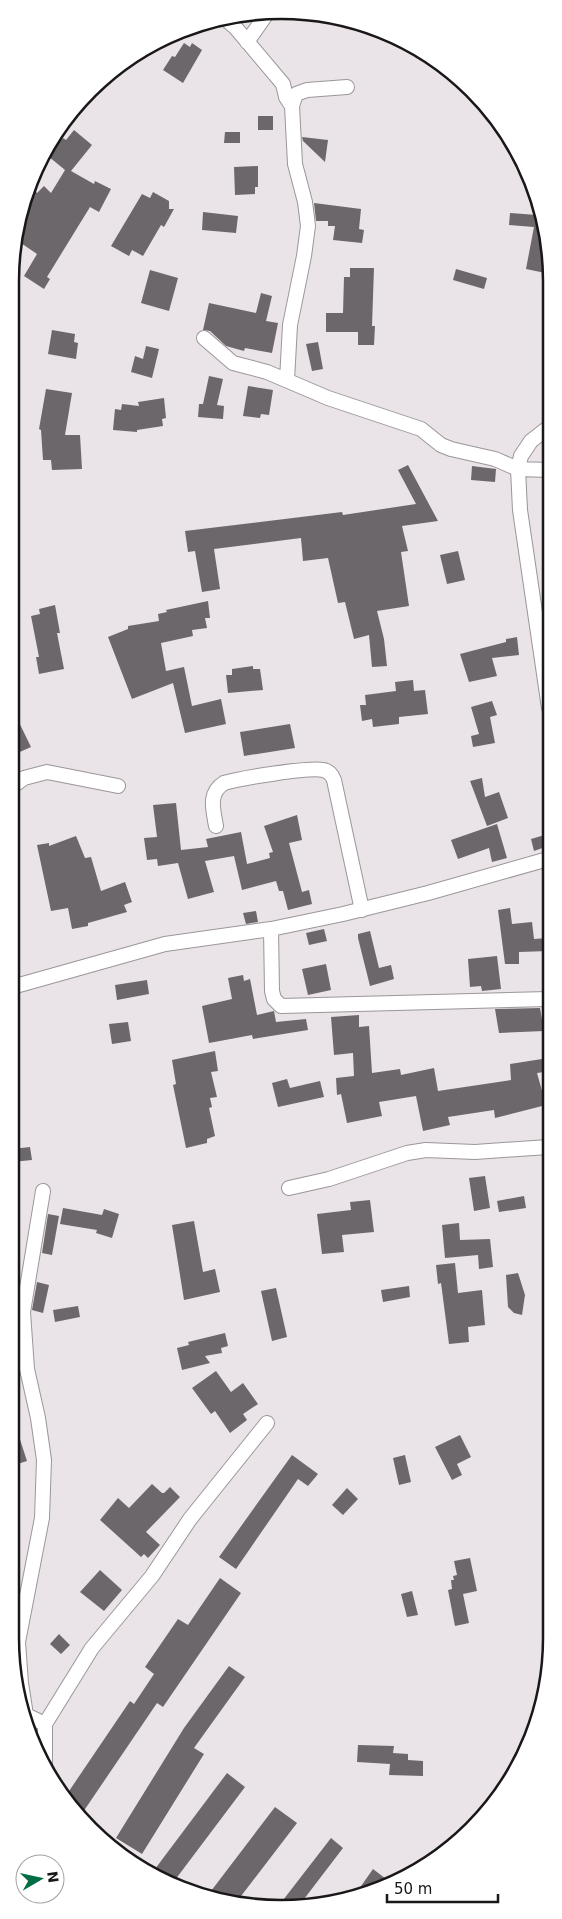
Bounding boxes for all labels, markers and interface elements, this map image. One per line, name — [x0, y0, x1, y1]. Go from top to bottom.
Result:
north arrow — [15, 1854, 65, 1904]
text: N — [44, 1870, 62, 1884]
scale bar — [387, 1872, 498, 1904]
text: 50 m — [394, 1880, 432, 1898]

